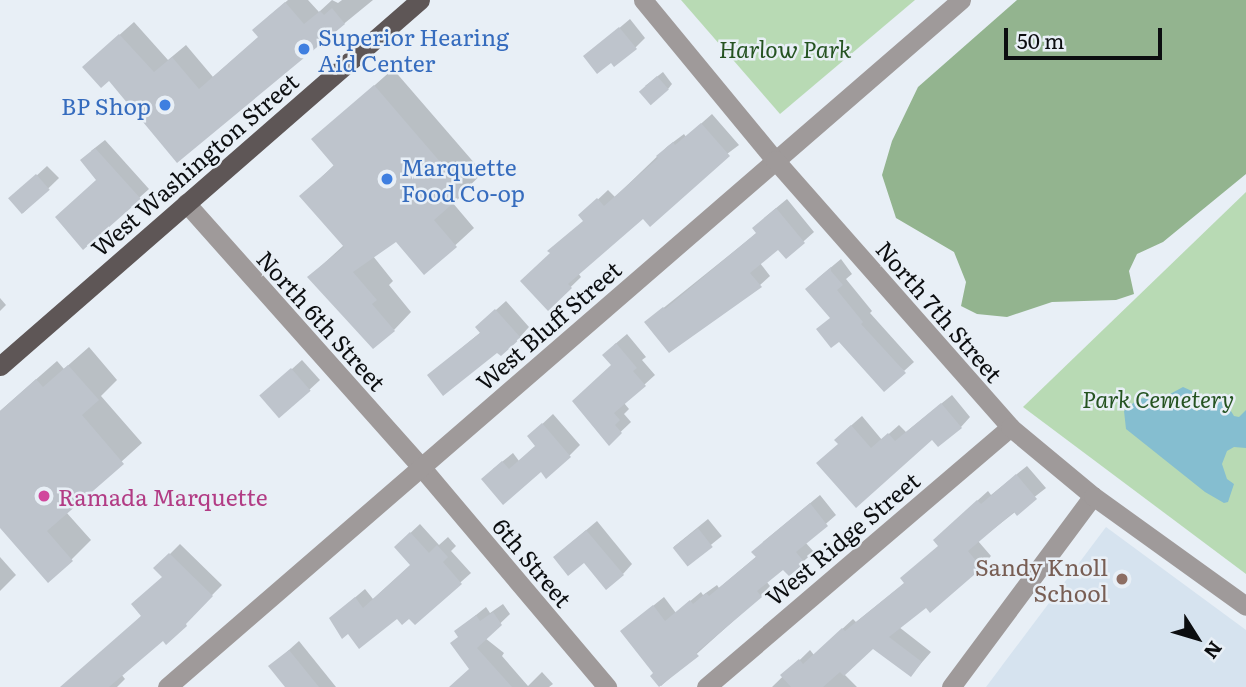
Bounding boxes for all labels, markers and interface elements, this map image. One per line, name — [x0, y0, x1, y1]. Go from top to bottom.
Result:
scale bar — [1008, 14, 1166, 58]
place label: Superior Hearing Aid Center — [318, 22, 509, 76]
text: 50 m — [1017, 24, 1064, 55]
park label: Harlow Park — [719, 34, 851, 62]
marker: Superior Hearing Aid Center — [296, 41, 312, 57]
street label: West Washington Street — [85, 67, 303, 261]
place label: BP Shop — [61, 91, 151, 119]
marker: BP Shop — [157, 97, 173, 113]
place label: Marquette Food Co-op — [401, 152, 525, 206]
marker: Marquette Food Co-op — [379, 171, 395, 187]
street label: North 7th Street — [871, 235, 1009, 387]
street label: North 6th Street — [252, 244, 392, 396]
street label: West Bluff Street — [470, 255, 626, 395]
park label: Park Cemetery — [1082, 384, 1234, 412]
street label: West Ridge Street — [760, 466, 924, 610]
place label: Ramada Marquette — [58, 482, 268, 510]
marker: Ramada Marquette — [36, 488, 52, 504]
street label: 6th Street — [488, 512, 578, 612]
place label: Sandy Knoll School — [975, 552, 1108, 606]
marker: Sandy Knoll School — [1114, 571, 1130, 587]
north arrow — [1162, 603, 1232, 673]
text: N — [1198, 636, 1230, 665]

